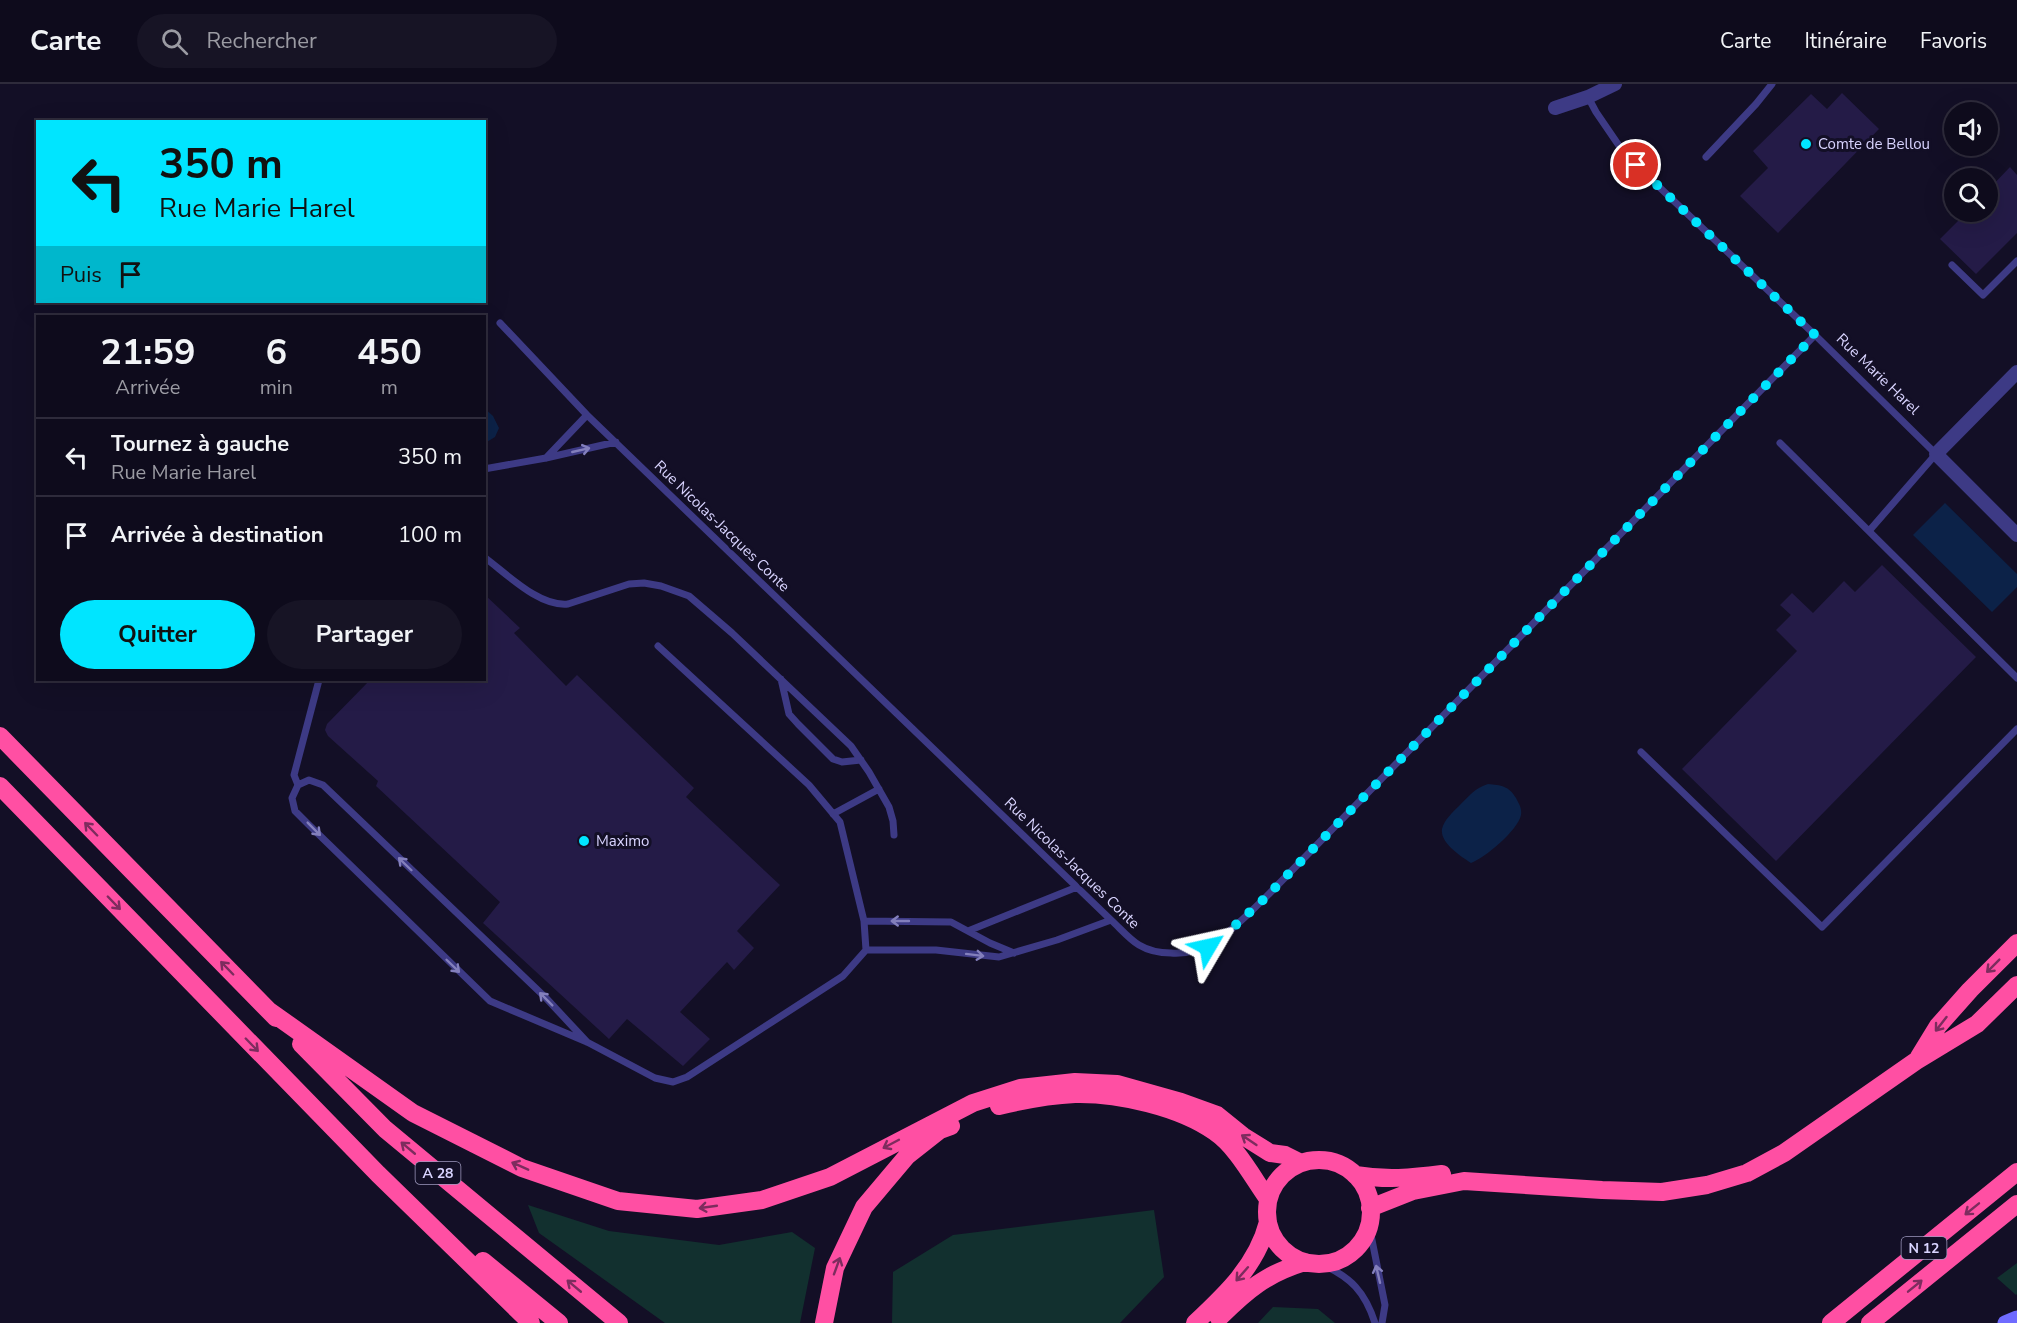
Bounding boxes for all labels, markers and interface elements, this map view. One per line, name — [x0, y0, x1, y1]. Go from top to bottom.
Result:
search box — [137, 14, 557, 68]
text: Carte — [30, 22, 101, 60]
icon: search — [158, 25, 191, 58]
text: Rechercher — [206, 26, 317, 56]
text: Carte — [1720, 27, 1771, 55]
text: Itinéraire — [1804, 27, 1887, 55]
text: Favoris — [1920, 27, 1987, 55]
map controls — [1944, 102, 1998, 222]
button: sound — [1944, 102, 1998, 156]
place label: Comte de Bellou — [1818, 134, 1930, 154]
text: 350 m — [159, 136, 283, 193]
marker: Comte de Bellou — [1799, 137, 1813, 151]
pin — [1610, 139, 1661, 190]
icon: left — [60, 144, 138, 222]
icon: arrive — [1619, 148, 1652, 181]
button: search — [1944, 168, 1998, 222]
text: Rue Marie Harel — [159, 190, 355, 227]
icon: arrive — [114, 258, 147, 291]
text: Puis — [60, 260, 102, 290]
text: 21:59 — [100, 328, 196, 377]
text: 6 — [265, 328, 287, 377]
text: 450 — [357, 328, 422, 377]
street label: Rue Marie Harel — [1832, 329, 1924, 419]
text: Arrivée — [115, 374, 180, 401]
text: min — [260, 374, 293, 401]
text: m — [381, 374, 398, 401]
text: Tournez à gauche — [111, 429, 289, 459]
icon: left — [60, 441, 93, 474]
text: 350 m — [398, 442, 462, 472]
one-way arrow — [571, 444, 590, 455]
street label: Rue Nicolas-Jacques Conte — [650, 456, 794, 596]
text: Rue Marie Harel — [111, 459, 256, 486]
icon: arrive — [60, 519, 93, 552]
text: Arrivée à destination — [111, 520, 324, 550]
text: 100 m — [398, 520, 462, 550]
button: Quitter — [60, 600, 255, 669]
button: Partager — [267, 600, 462, 669]
street label: Rue Nicolas-Jacques Conte — [1000, 793, 1144, 933]
one-way arrow — [83, 821, 98, 836]
one-way arrow — [306, 822, 321, 837]
place label: Maximo — [596, 831, 649, 851]
marker: Maximo — [577, 834, 591, 848]
one-way arrow — [398, 857, 413, 872]
one-way arrow — [107, 896, 121, 911]
one-way arrow — [890, 915, 910, 927]
position arrow — [1176, 915, 1240, 979]
one-way arrow — [965, 950, 985, 961]
one-way arrow — [446, 958, 461, 973]
one-way arrow — [1986, 959, 2001, 974]
one-way arrow — [220, 961, 234, 976]
one-way arrow — [539, 992, 554, 1007]
one-way arrow — [1934, 1016, 1947, 1032]
one-way arrow — [244, 1037, 259, 1052]
one-way arrow — [1241, 1134, 1258, 1146]
one-way arrow — [882, 1139, 900, 1151]
one-way arrow — [401, 1141, 416, 1155]
one-way arrow — [511, 1160, 529, 1172]
road number: A 28 — [416, 1162, 460, 1184]
one-way arrow — [699, 1202, 719, 1213]
one-way arrow — [1964, 1202, 1980, 1215]
road number: N 12 — [1902, 1237, 1946, 1259]
one-way arrow — [832, 1257, 843, 1276]
one-way arrow — [1372, 1265, 1384, 1284]
one-way arrow — [1235, 1266, 1249, 1281]
one-way arrow — [566, 1279, 582, 1292]
one-way arrow — [1907, 1280, 1923, 1293]

